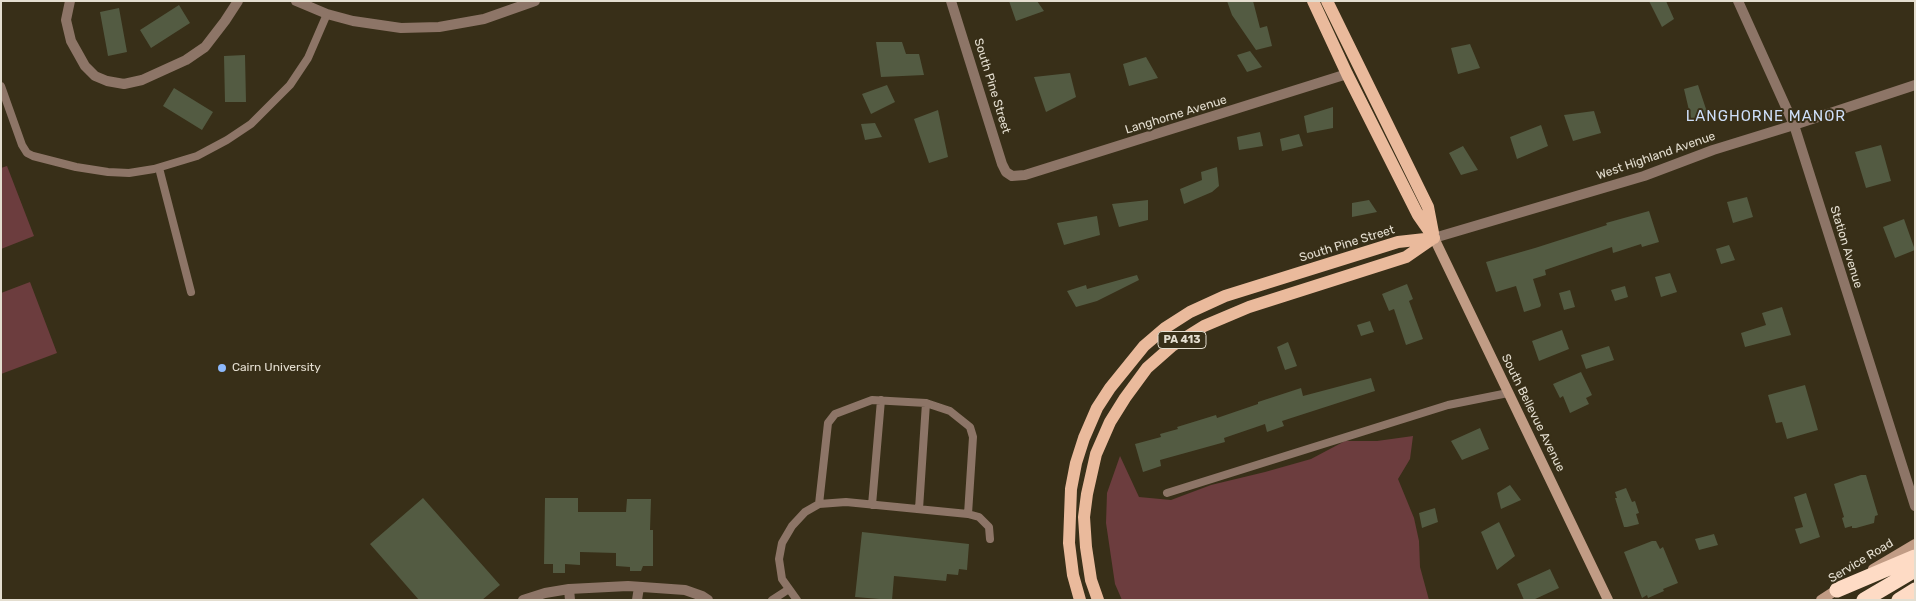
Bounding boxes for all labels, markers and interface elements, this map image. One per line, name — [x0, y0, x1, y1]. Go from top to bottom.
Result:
street label: South Pine Street — [971, 37, 1013, 135]
street label: Langhorne Avenue — [1123, 93, 1229, 137]
district label: LANGHORNE MANOR — [1684, 108, 1848, 126]
street label: West Highland Avenue — [1595, 129, 1717, 183]
street label: Station Avenue — [1827, 204, 1865, 290]
street label: South Pine Street — [1298, 223, 1396, 265]
road number: PA 413 — [1158, 332, 1206, 348]
street label: South Bellevue Avenue — [1498, 352, 1568, 474]
place label: Cairn University — [232, 361, 321, 375]
marker: Cairn University — [216, 362, 228, 374]
street label: Service Road — [1826, 536, 1896, 586]

